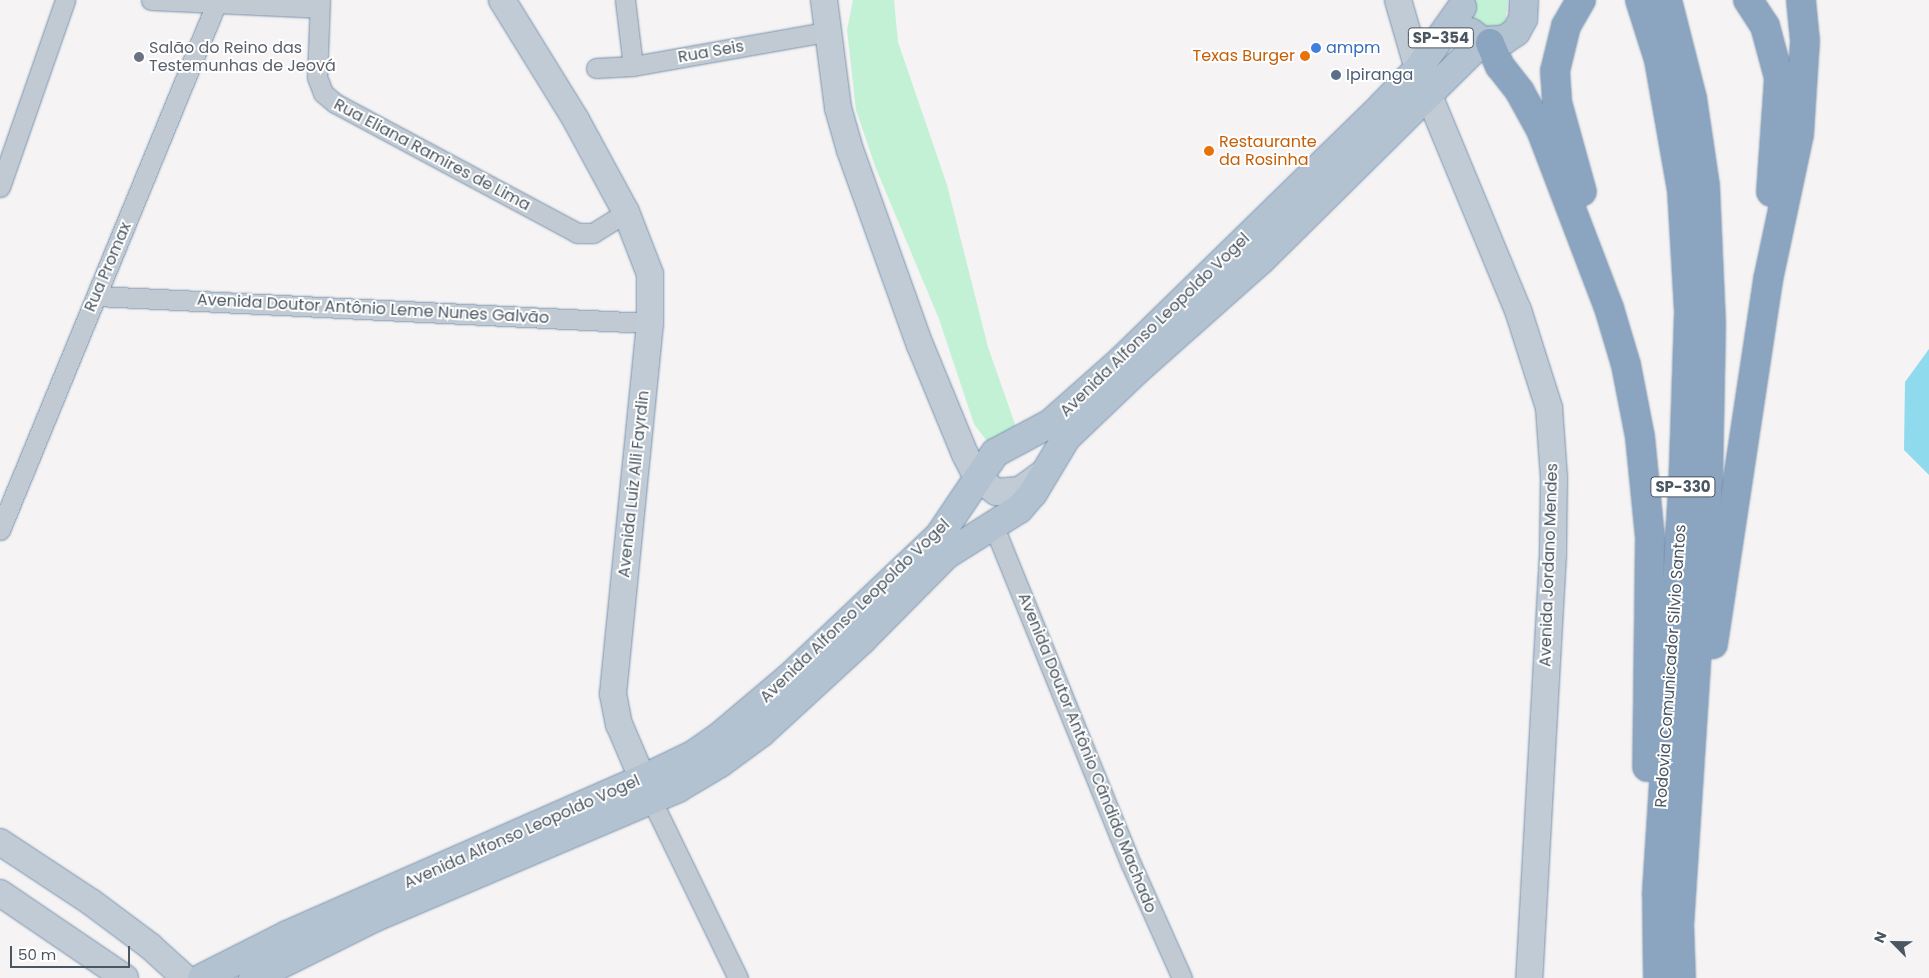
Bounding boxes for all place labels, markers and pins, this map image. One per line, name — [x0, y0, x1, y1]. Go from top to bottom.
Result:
place label: Salão do Reino das Testemunhas de Jeová — [149, 38, 336, 76]
place label: ampm — [1326, 38, 1381, 58]
marker: ampm — [1310, 42, 1322, 54]
place label: Texas Burger — [1193, 46, 1295, 66]
marker: Texas Burger — [1299, 50, 1311, 62]
marker: Salão do Reino das Testemunhas de Jeová — [133, 51, 145, 63]
place label: Ipiranga — [1346, 65, 1413, 85]
marker: Ipiranga — [1330, 69, 1342, 81]
place label: Restaurante da Rosinha — [1219, 132, 1317, 170]
marker: Restaurante da Rosinha — [1203, 145, 1215, 157]

